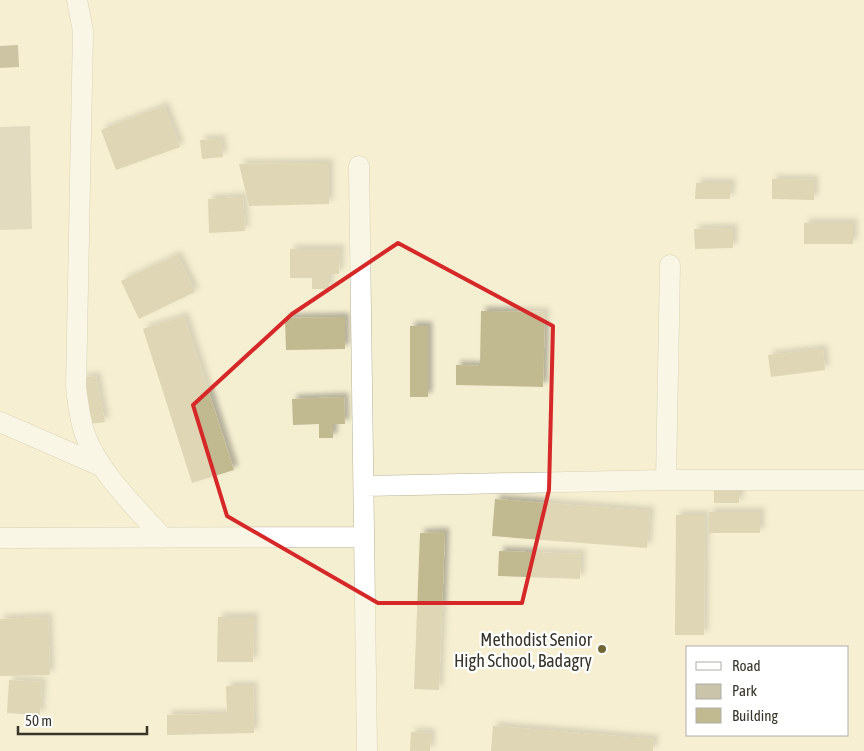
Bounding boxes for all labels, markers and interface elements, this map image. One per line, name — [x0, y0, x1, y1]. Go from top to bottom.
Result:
place label: Methodist Senior High School, Badagry — [454, 629, 593, 671]
marker: Methodist Senior High School, Badagry — [596, 643, 608, 655]
legend — [686, 646, 849, 736]
text: Road — [732, 657, 761, 674]
text: Park — [732, 682, 757, 699]
scale bar — [18, 704, 146, 736]
text: Building — [732, 707, 778, 724]
text: 50 m — [25, 712, 52, 729]

